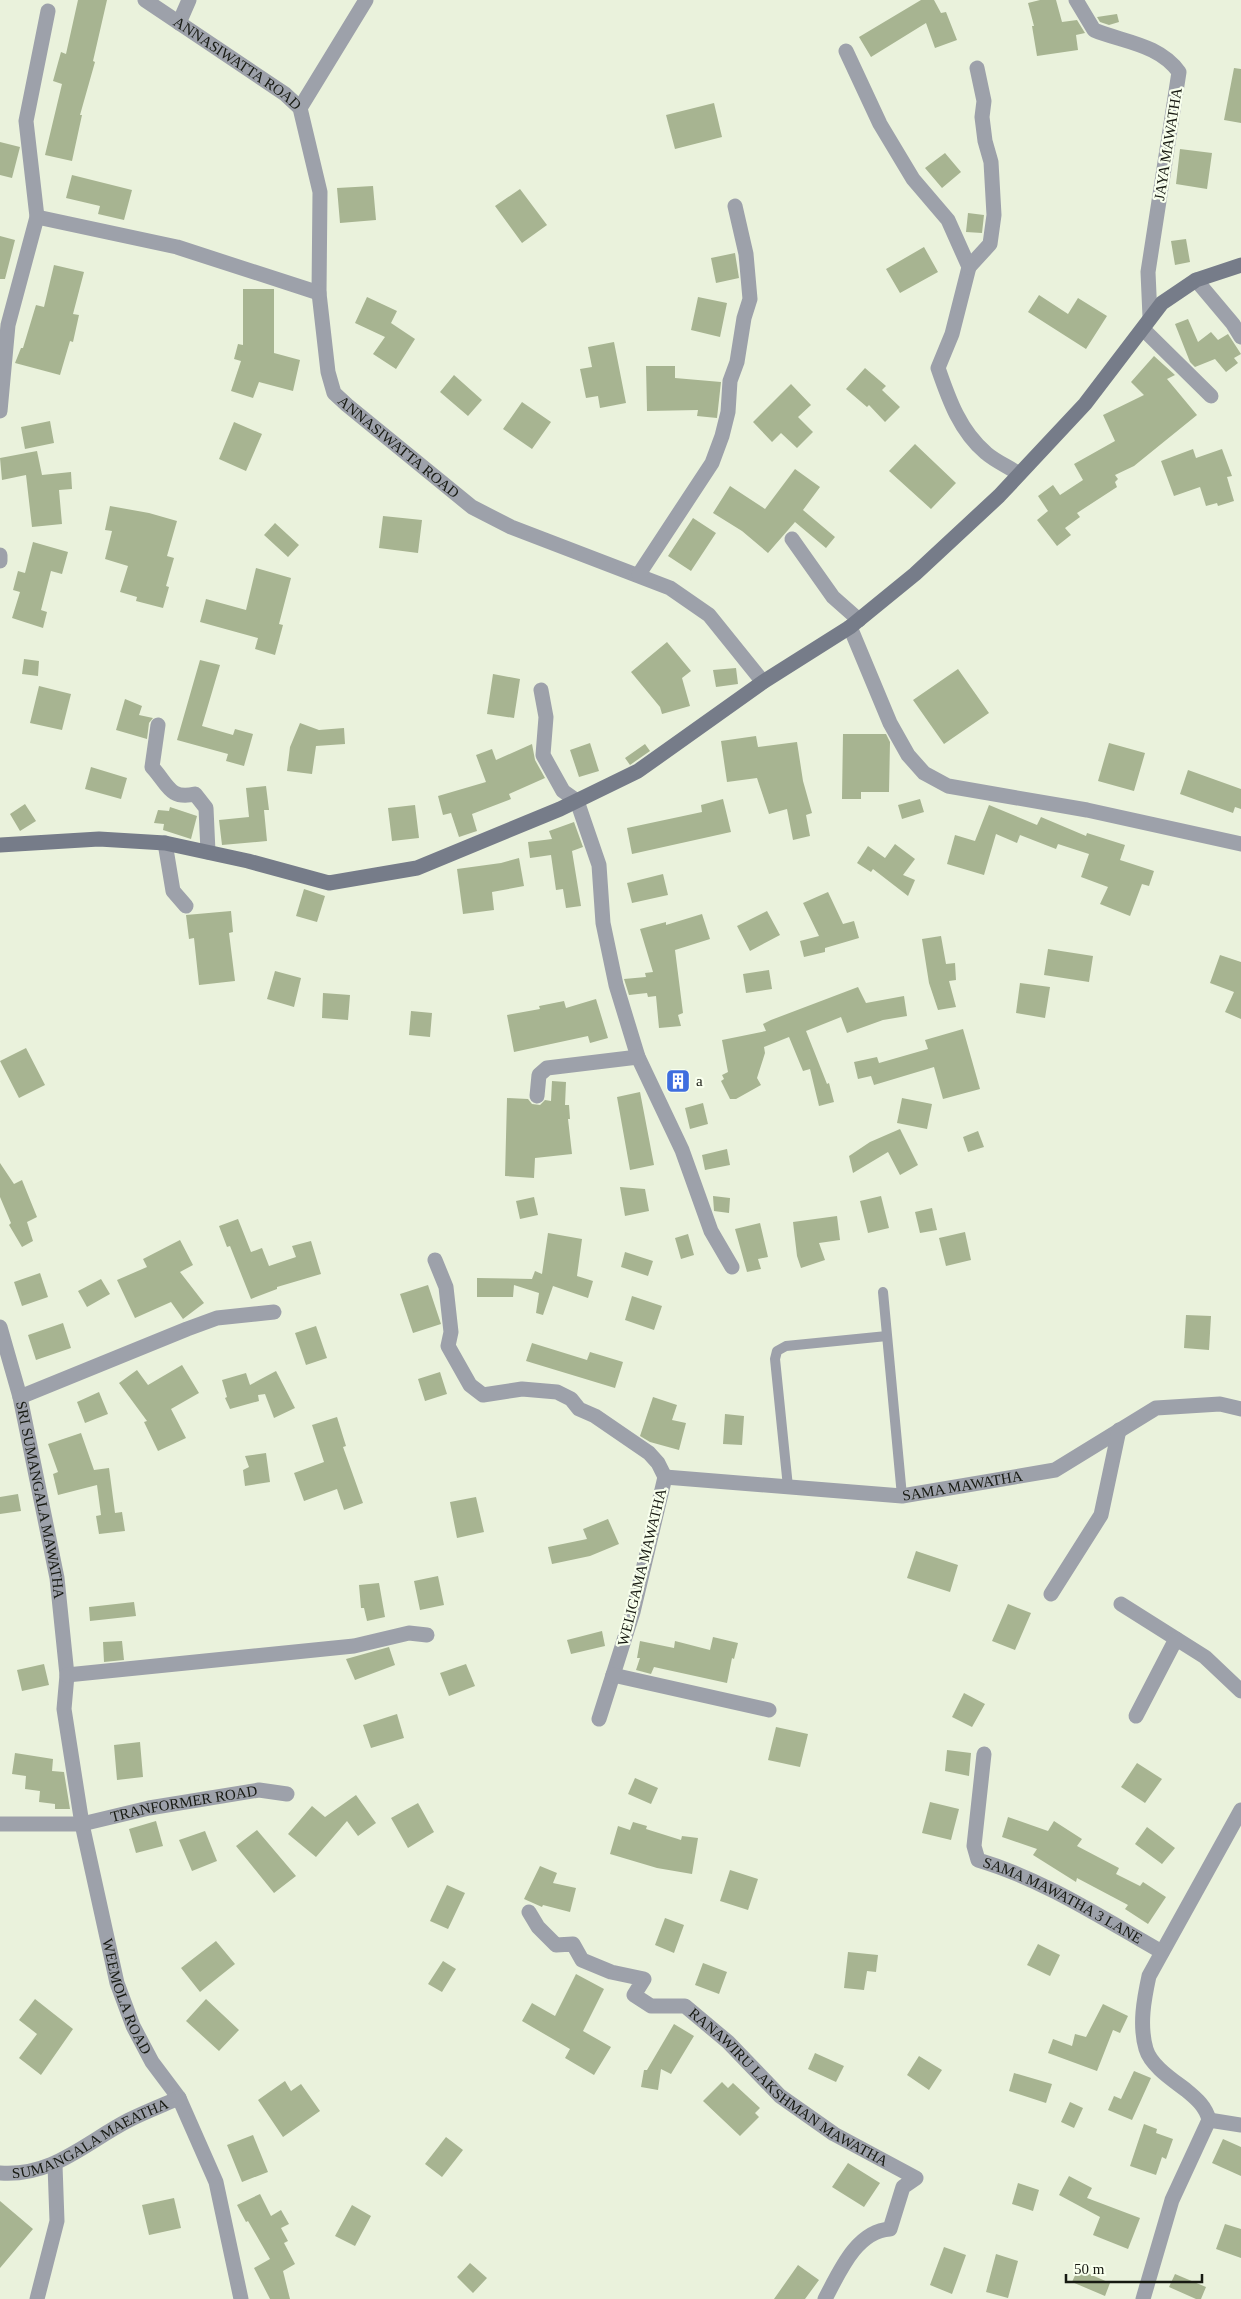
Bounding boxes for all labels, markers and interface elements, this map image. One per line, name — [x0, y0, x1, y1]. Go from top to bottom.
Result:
street label: ANNASIWATTA ROAD — [170, 13, 305, 113]
street label: JAYA MAWATHA — [1151, 86, 1185, 201]
street label: ANNASIWATTA ROAD — [335, 393, 462, 501]
building icon: a — [665, 1068, 691, 1094]
place label: a — [696, 1073, 703, 1089]
street label: SRI SUMANGALA MAWATHA — [13, 1400, 67, 1600]
street label: SAMA MAWATHA — [901, 1468, 1024, 1504]
street label: WELIGAMA MAWATHA — [615, 1486, 669, 1647]
street label: TRANFORMER ROAD — [109, 1782, 259, 1825]
street label: SAMA MAWATHA 3 LANE — [981, 1854, 1145, 1947]
street label: WEEMOLA ROAD — [99, 1937, 155, 2057]
street label: RANAWIRU LAKSHMAN MAWATHA — [686, 2005, 891, 2170]
street label: SUMANGALA MAEATHA — [11, 2095, 171, 2181]
scale bar — [1066, 2252, 1202, 2284]
text: 50 m — [1074, 2261, 1105, 2277]

